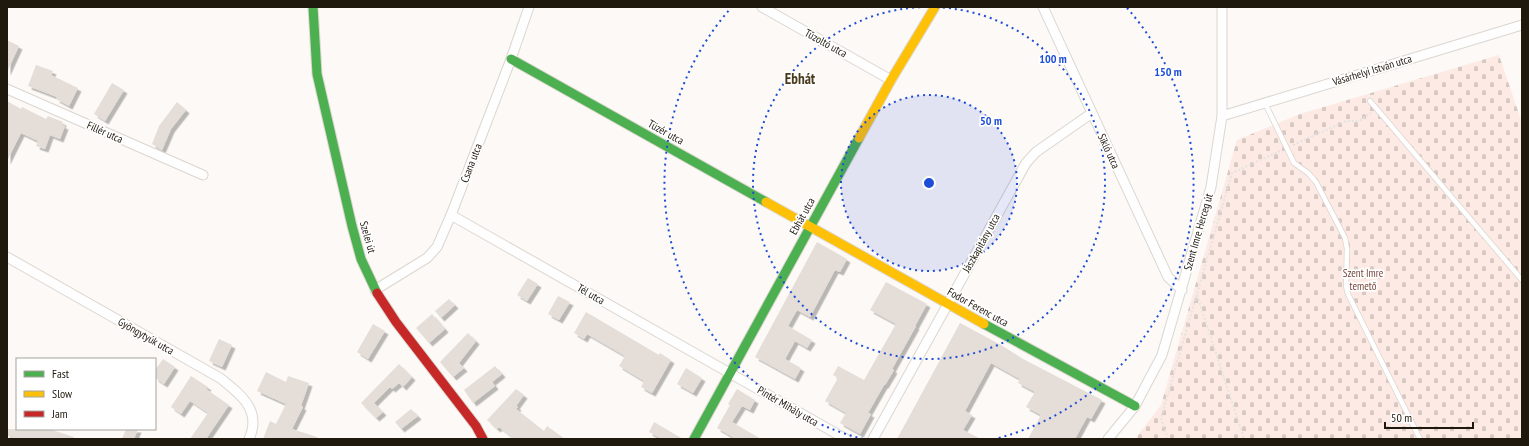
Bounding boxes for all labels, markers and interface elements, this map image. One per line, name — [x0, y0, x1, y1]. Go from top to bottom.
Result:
street label: Tűzoltó utca — [802, 26, 850, 60]
text: 100 m — [1039, 51, 1067, 66]
street label: Vásárhelyi István utca — [1330, 51, 1413, 89]
text: 150 m — [1154, 64, 1182, 79]
district label: Ebhát — [785, 69, 816, 88]
text: 50 m — [980, 113, 1002, 128]
street label: Tüzér utca — [646, 116, 686, 148]
street label: Fillér utca — [85, 118, 125, 146]
street label: Sikló utca — [1095, 131, 1123, 171]
street label: Csana utca — [457, 142, 485, 184]
centre of rings — [922, 176, 936, 190]
street label: Szent Imre Herceg út — [1180, 192, 1216, 272]
street label: Ebhát utca — [786, 195, 818, 237]
street label: Jászkapitány utca — [959, 211, 1003, 276]
street label: Szelei út — [357, 219, 379, 255]
park label: Szent Imre temető — [1343, 266, 1384, 293]
street label: Tél utca — [575, 281, 607, 307]
street label: Fodor Ferenc utca — [945, 284, 1011, 330]
street label: Gyöngytyúk utca — [116, 314, 176, 358]
legend — [16, 358, 156, 430]
text: Fast — [52, 366, 70, 381]
street label: Pintér Mihály utca — [755, 383, 821, 429]
text: Slow — [52, 386, 73, 401]
scale bar — [1385, 404, 1473, 430]
text: Jam — [51, 406, 68, 421]
text: 50 m — [1391, 410, 1412, 425]

